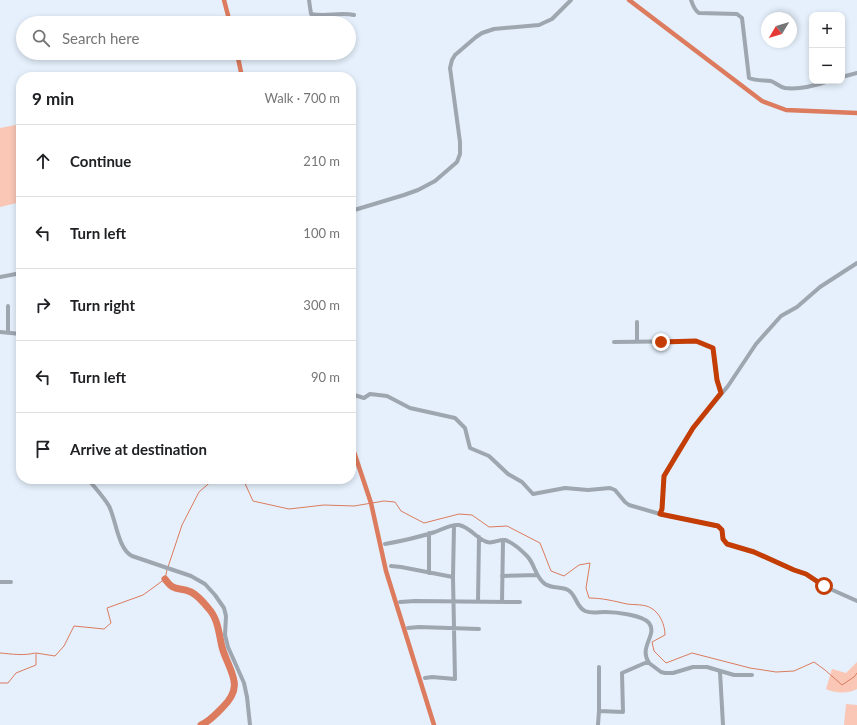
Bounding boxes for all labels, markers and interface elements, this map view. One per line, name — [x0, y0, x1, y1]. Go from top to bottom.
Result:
north arrow — [761, 12, 797, 48]
map controls — [809, 12, 845, 84]
button: + — [809, 12, 845, 48]
search box — [16, 16, 356, 60]
icon: search — [30, 27, 52, 49]
text: Search here — [62, 29, 139, 47]
button: − — [809, 48, 845, 84]
text: 9 min — [32, 88, 74, 109]
text: Walk · 700 m — [264, 90, 340, 106]
icon: ahead — [32, 150, 54, 172]
text: Continue — [70, 152, 131, 170]
text: 210 m — [303, 153, 340, 169]
icon: left — [32, 222, 54, 244]
text: Turn left — [70, 224, 126, 242]
text: 100 m — [303, 225, 340, 241]
icon: right — [32, 294, 54, 316]
text: Turn right — [70, 296, 135, 314]
text: 300 m — [303, 297, 340, 313]
route end — [652, 333, 670, 351]
icon: left — [32, 366, 54, 388]
text: Turn left — [70, 368, 126, 386]
text: 90 m — [311, 369, 340, 385]
icon: arrive — [32, 438, 54, 460]
text: Arrive at destination — [70, 440, 207, 458]
route start — [815, 577, 833, 595]

